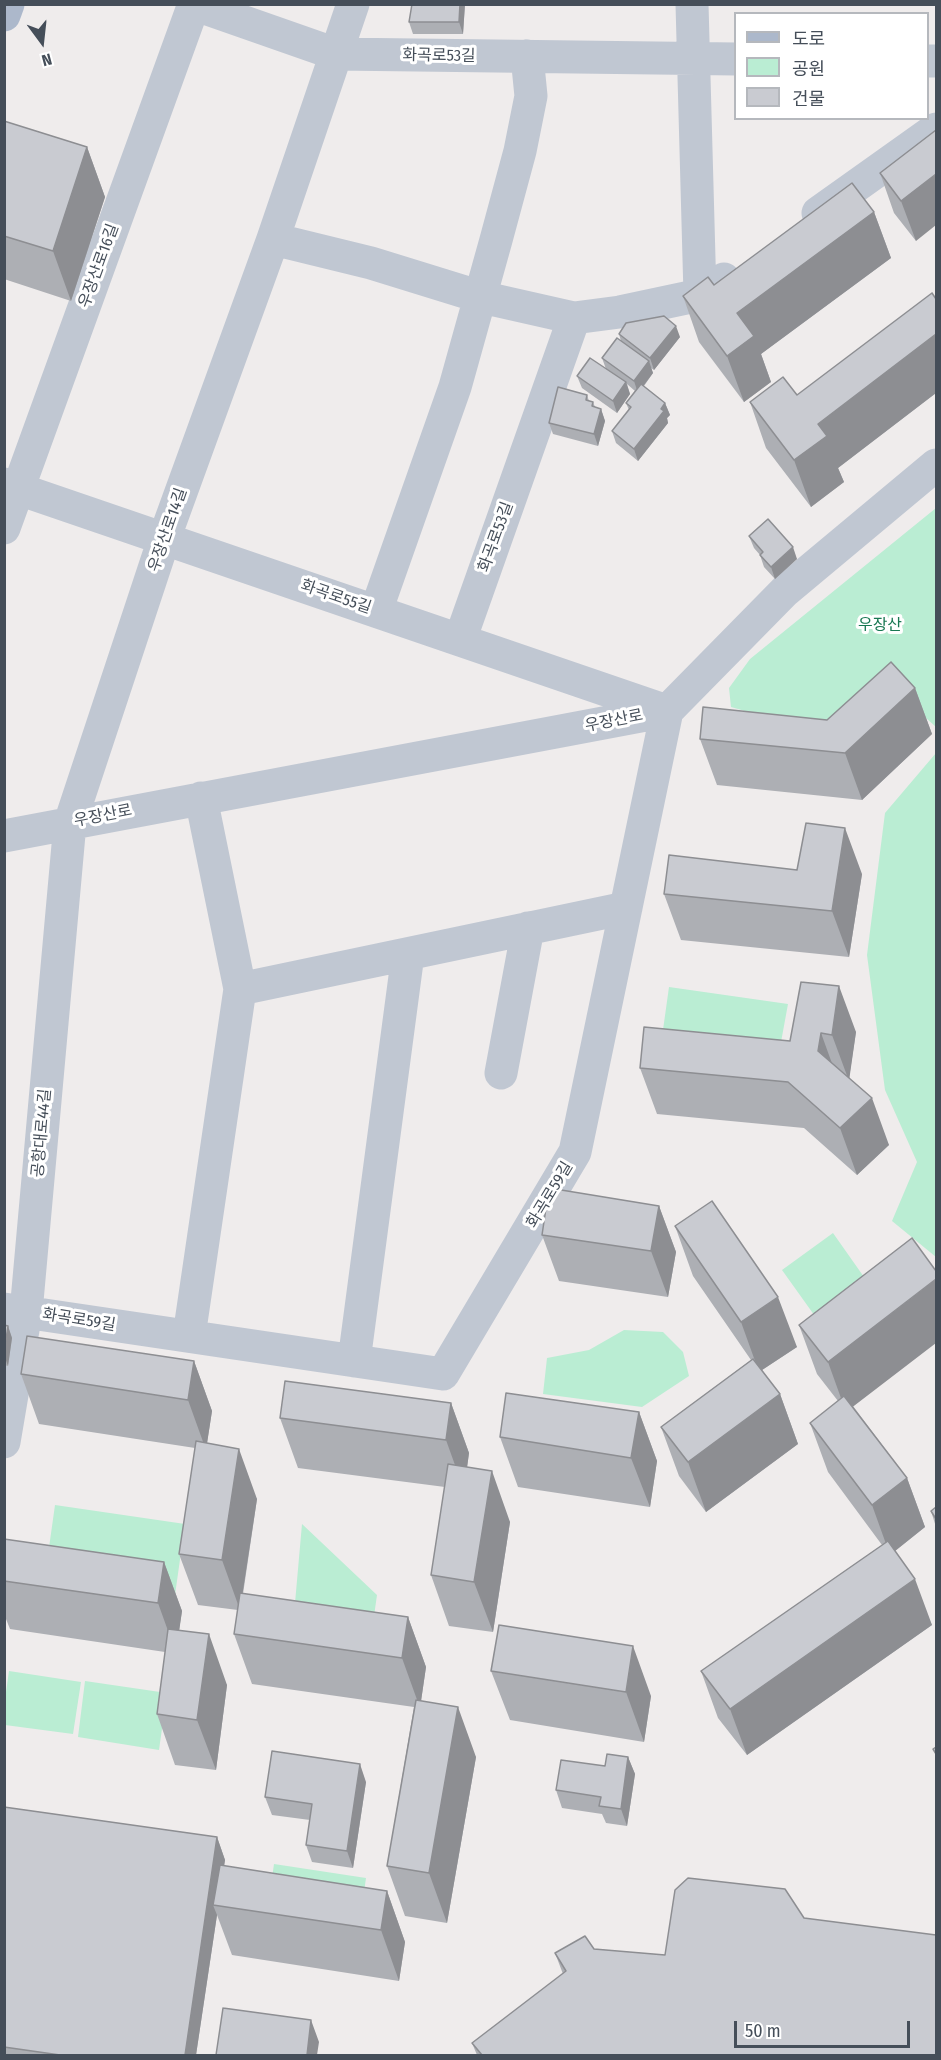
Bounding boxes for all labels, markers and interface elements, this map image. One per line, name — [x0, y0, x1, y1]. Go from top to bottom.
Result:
north arrow — [12, 12, 72, 72]
legend — [734, 12, 929, 120]
text: 도로 — [792, 28, 825, 50]
street label: 화곡로53길 — [402, 46, 476, 66]
text: N — [40, 49, 54, 70]
text: 공원 — [792, 58, 825, 80]
text: 건물 — [792, 88, 825, 110]
street label: 우장산로16길 — [75, 221, 123, 311]
street label: 우장산로14길 — [145, 485, 191, 575]
street label: 화곡로53길 — [474, 499, 518, 575]
street label: 화곡로55길 — [298, 576, 374, 618]
park label: 우장산 — [858, 616, 902, 636]
street label: 우장산로 — [583, 706, 645, 736]
street label: 우장산로 — [72, 801, 134, 831]
street label: 공항대로44길 — [29, 1088, 55, 1178]
street label: 화곡로59길 — [523, 1158, 577, 1232]
street label: 화곡로59길 — [41, 1305, 117, 1335]
scale bar — [737, 2009, 912, 2047]
text: 50 m — [745, 2020, 781, 2042]

